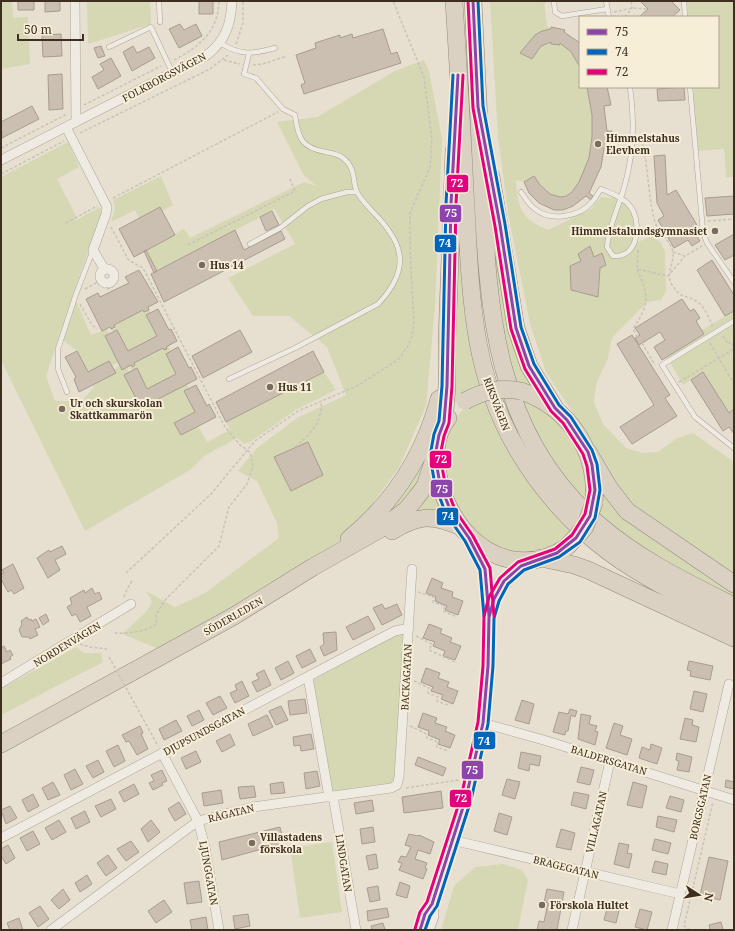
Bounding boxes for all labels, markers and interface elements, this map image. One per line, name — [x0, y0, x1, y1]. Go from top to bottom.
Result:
scale bar — [18, 16, 83, 42]
legend — [579, 16, 719, 88]
text: 50 m — [24, 21, 52, 38]
text: 75 — [615, 23, 628, 40]
text: 74 — [615, 43, 629, 60]
street label: FOLKBORGSVÄGEN — [120, 49, 209, 105]
text: 72 — [615, 63, 628, 80]
place label: Himmelstahus Elevhem — [606, 131, 680, 157]
marker: Himmelstahus Elevhem — [593, 139, 603, 149]
line badge: 72 — [446, 174, 469, 193]
text: 72 — [451, 175, 463, 190]
line badge: 75 — [439, 204, 462, 223]
text: 75 — [445, 205, 457, 220]
place label: Himmelstalundsgymnasiet — [571, 224, 707, 238]
marker: Himmelstalundsgymnasiet — [710, 226, 720, 236]
line badge: 74 — [434, 234, 457, 253]
text: 74 — [439, 235, 451, 250]
place label: Hus 14 — [210, 258, 244, 272]
marker: Hus 14 — [197, 260, 207, 270]
street label: RIKSVÄGEN — [480, 375, 514, 433]
place label: Hus 11 — [278, 380, 312, 394]
marker: Hus 11 — [265, 382, 275, 392]
place label: Ur och skurskolan Skattkammarön — [70, 396, 163, 422]
marker: Ur och skurskolan Skattkammarön — [57, 404, 67, 414]
line badge: 72 — [429, 450, 452, 469]
text: 72 — [435, 451, 447, 466]
line badge: 75 — [430, 479, 453, 498]
text: 75 — [436, 481, 448, 496]
line badge: 74 — [436, 507, 459, 526]
text: 74 — [442, 508, 454, 523]
street label: SÖDERLEDEN — [201, 593, 266, 639]
street label: NORDENVÄGEN — [31, 618, 104, 670]
street label: BACKAGATAN — [397, 643, 415, 711]
street label: DJUPSUNDSGATAN — [161, 703, 248, 758]
line badge: 74 — [473, 731, 496, 750]
text: 74 — [478, 733, 490, 748]
street label: BALDERSGATAN — [569, 742, 649, 778]
line badge: 75 — [461, 760, 484, 780]
text: 75 — [466, 762, 478, 777]
street label: BORGSGATAN — [686, 773, 714, 841]
line badge: 72 — [449, 789, 472, 808]
street label: VILLAGATAN — [582, 789, 610, 855]
text: 72 — [455, 790, 467, 805]
street label: RÅGATAN — [206, 800, 256, 826]
place label: Villastadens förskola — [260, 830, 322, 856]
street label: LINDGATAN — [333, 833, 356, 893]
marker: Villastadens förskola — [247, 838, 257, 848]
street label: LJUNGGATAN — [196, 840, 222, 907]
street label: BRAGEGATAN — [532, 852, 601, 882]
north arrow — [679, 875, 719, 915]
text: N — [701, 891, 718, 903]
place label: Förskola Hultet — [550, 898, 629, 912]
marker: Förskola Hultet — [537, 900, 547, 910]

